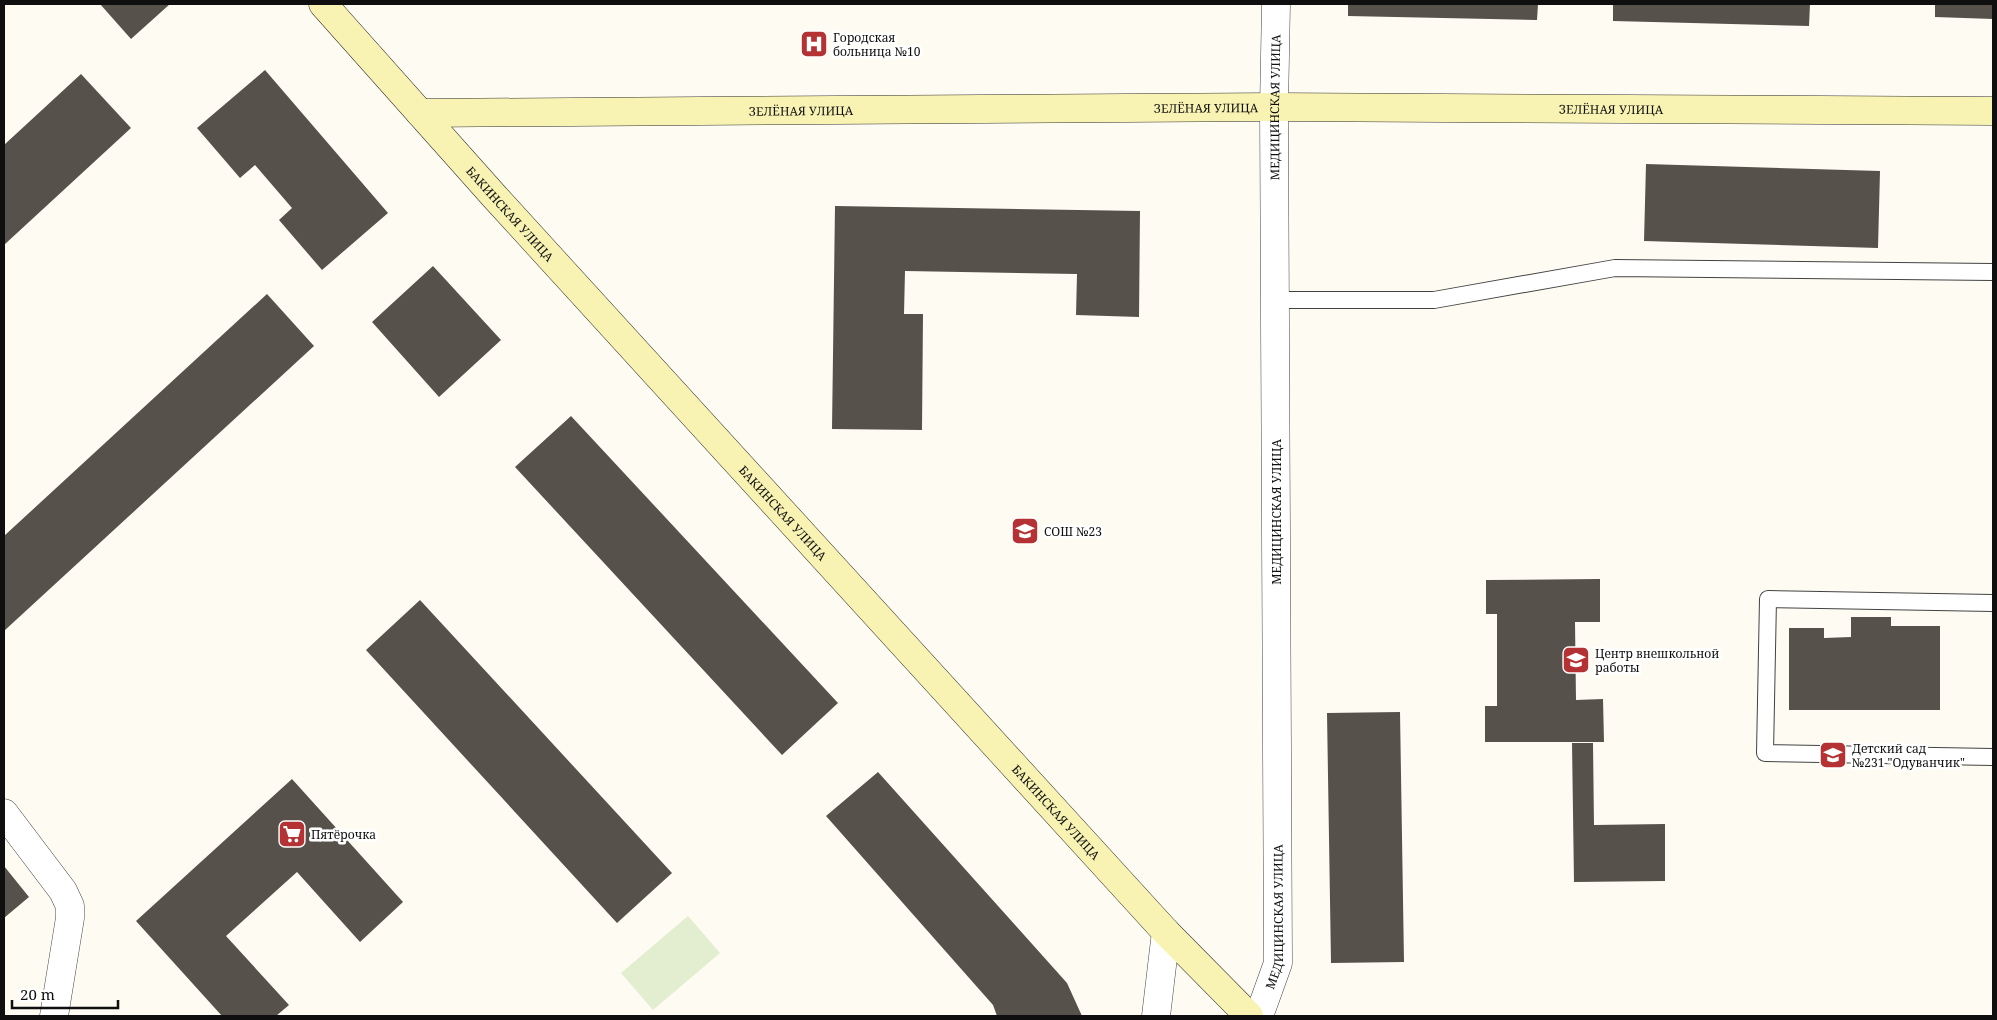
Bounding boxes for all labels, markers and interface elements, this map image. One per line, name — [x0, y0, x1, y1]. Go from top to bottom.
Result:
hospital icon: Городская больница №10 — [799, 29, 829, 59]
place label: Городская больница №10 — [833, 29, 921, 60]
street label: МЕДИЦИНСКАЯ УЛИЦА — [1265, 34, 1284, 180]
street label: ЗЕЛЁНАЯ УЛИЦА — [1154, 99, 1259, 116]
street label: ЗЕЛЁНАЯ УЛИЦА — [1559, 100, 1664, 118]
street label: ЗЕЛЁНАЯ УЛИЦА — [749, 101, 854, 119]
street label: БАКИНСКАЯ УЛИЦА — [463, 162, 558, 265]
street label: МЕДИЦИНСКАЯ УЛИЦА — [1268, 439, 1285, 585]
street label: БАКИНСКАЯ УЛИЦА — [735, 461, 831, 564]
school or university icon: СОШ №23 — [1010, 516, 1040, 546]
place label: СОШ №23 — [1044, 523, 1102, 540]
school or university icon: Центр внешкольной работы — [1561, 645, 1591, 675]
place label: Центр внешкольной работы — [1595, 645, 1719, 676]
school or university icon: Детский сад №231 "Одуванчик" — [1818, 740, 1848, 770]
place label: Детский сад №231 "Одуванчик" — [1852, 740, 1965, 771]
street label: БАКИНСКАЯ УЛИЦА — [1008, 761, 1104, 863]
supermarket icon: Пятёрочка — [277, 819, 307, 849]
place label: Пятёрочка — [311, 826, 376, 843]
street label: МЕДИЦИНСКАЯ УЛИЦА — [1261, 844, 1286, 992]
scale bar — [12, 978, 119, 1010]
text: 20 m — [20, 984, 55, 1004]

